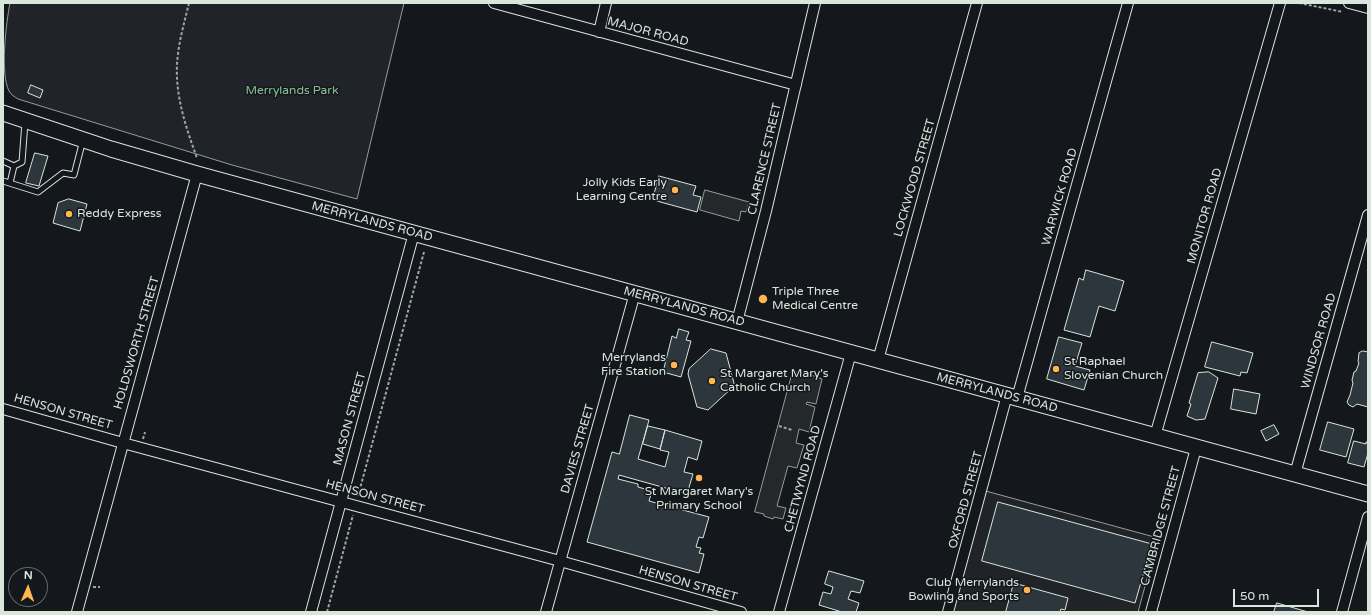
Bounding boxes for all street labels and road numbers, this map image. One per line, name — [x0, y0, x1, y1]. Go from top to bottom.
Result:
street label: MAJOR ROAD — [606, 14, 690, 50]
street label: CLARENCE STREET — [745, 102, 785, 216]
street label: LOCKWOOD STREET — [891, 117, 939, 239]
street label: WARWICK ROAD — [1039, 147, 1081, 247]
street label: MONITOR ROAD — [1184, 166, 1226, 266]
street label: MERRYLANDS ROAD — [310, 199, 434, 245]
street label: HOLDSWORTH STREET — [111, 275, 163, 411]
street label: MERRYLANDS ROAD — [622, 284, 746, 330]
street label: WINDSOR ROAD — [1298, 291, 1340, 391]
street label: MERRYLANDS ROAD — [935, 370, 1059, 416]
street label: MASON STREET — [331, 371, 369, 467]
street label: HENSON STREET — [12, 391, 114, 433]
street label: DAVIES STREET — [558, 403, 598, 495]
street label: CHETWYND ROAD — [782, 424, 824, 534]
street label: OXFORD STREET — [946, 450, 986, 550]
street label: CAMBRIDGE STREET — [1138, 465, 1184, 587]
street label: HENSON STREET — [324, 477, 426, 517]
street label: HENSON STREET — [637, 563, 739, 605]

